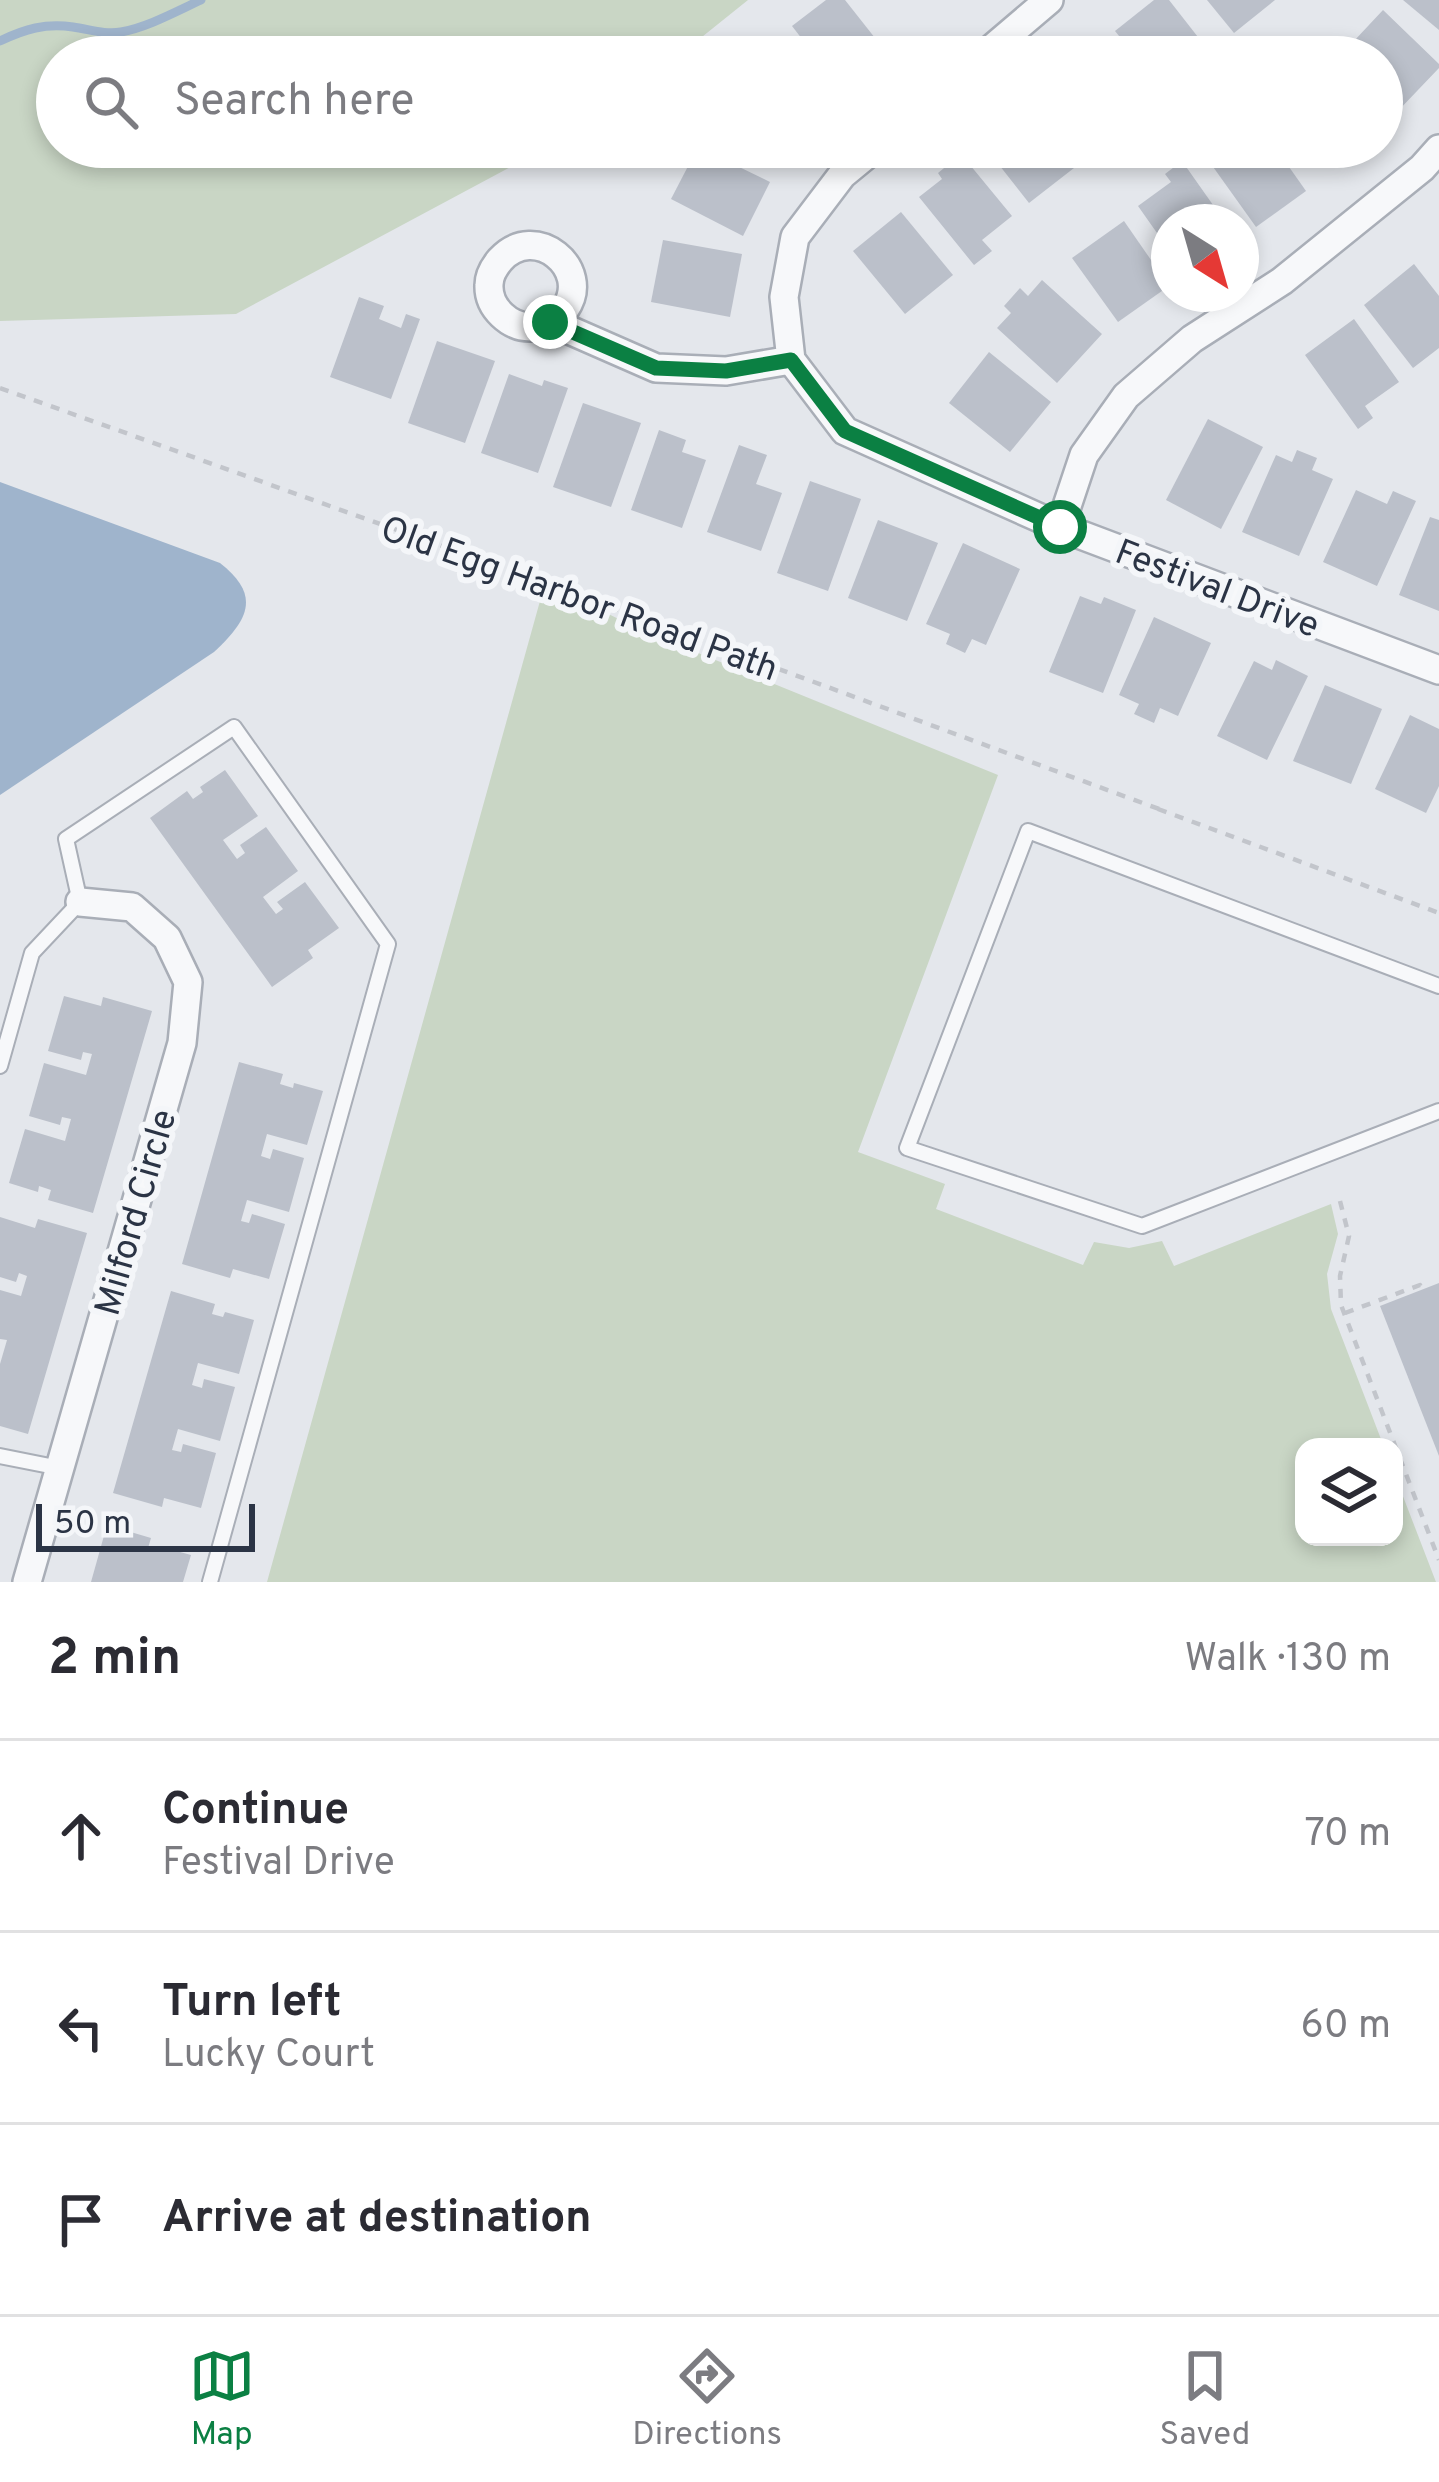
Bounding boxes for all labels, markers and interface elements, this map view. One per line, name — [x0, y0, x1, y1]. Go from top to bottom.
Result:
search box — [36, 36, 1403, 168]
icon: search — [78, 69, 144, 135]
text: Search here — [174, 74, 414, 131]
north arrow — [1151, 204, 1259, 312]
route end — [523, 295, 577, 349]
route start — [1033, 500, 1087, 554]
street label: Old Egg Harbor Road Path — [374, 507, 784, 694]
street label: Festival Drive — [1108, 531, 1325, 651]
street label: Milford Circle — [86, 1105, 189, 1322]
map controls — [1295, 1438, 1403, 1546]
button: layers — [1295, 1438, 1403, 1546]
scale bar — [36, 1498, 255, 1551]
text: 50 m — [54, 1504, 131, 1546]
text: 2 min — [48, 1628, 181, 1693]
text: Walk · 130 m — [1185, 1636, 1391, 1685]
text: Continue — [162, 1783, 349, 1840]
icon: ahead — [48, 1803, 114, 1869]
text: 70 m — [1305, 1811, 1391, 1860]
text: Festival Drive — [162, 1840, 395, 1889]
text: Turn left — [162, 1975, 341, 2032]
icon: left — [48, 1995, 114, 2061]
text: 60 m — [1300, 2003, 1391, 2052]
text: Lucky Court — [162, 2032, 375, 2081]
icon: arrive — [48, 2187, 114, 2253]
text: Arrive at destination — [162, 2191, 592, 2248]
tab: Map — [189, 2343, 255, 2457]
tab: Directions — [632, 2343, 782, 2457]
tab: Saved — [1160, 2343, 1250, 2457]

